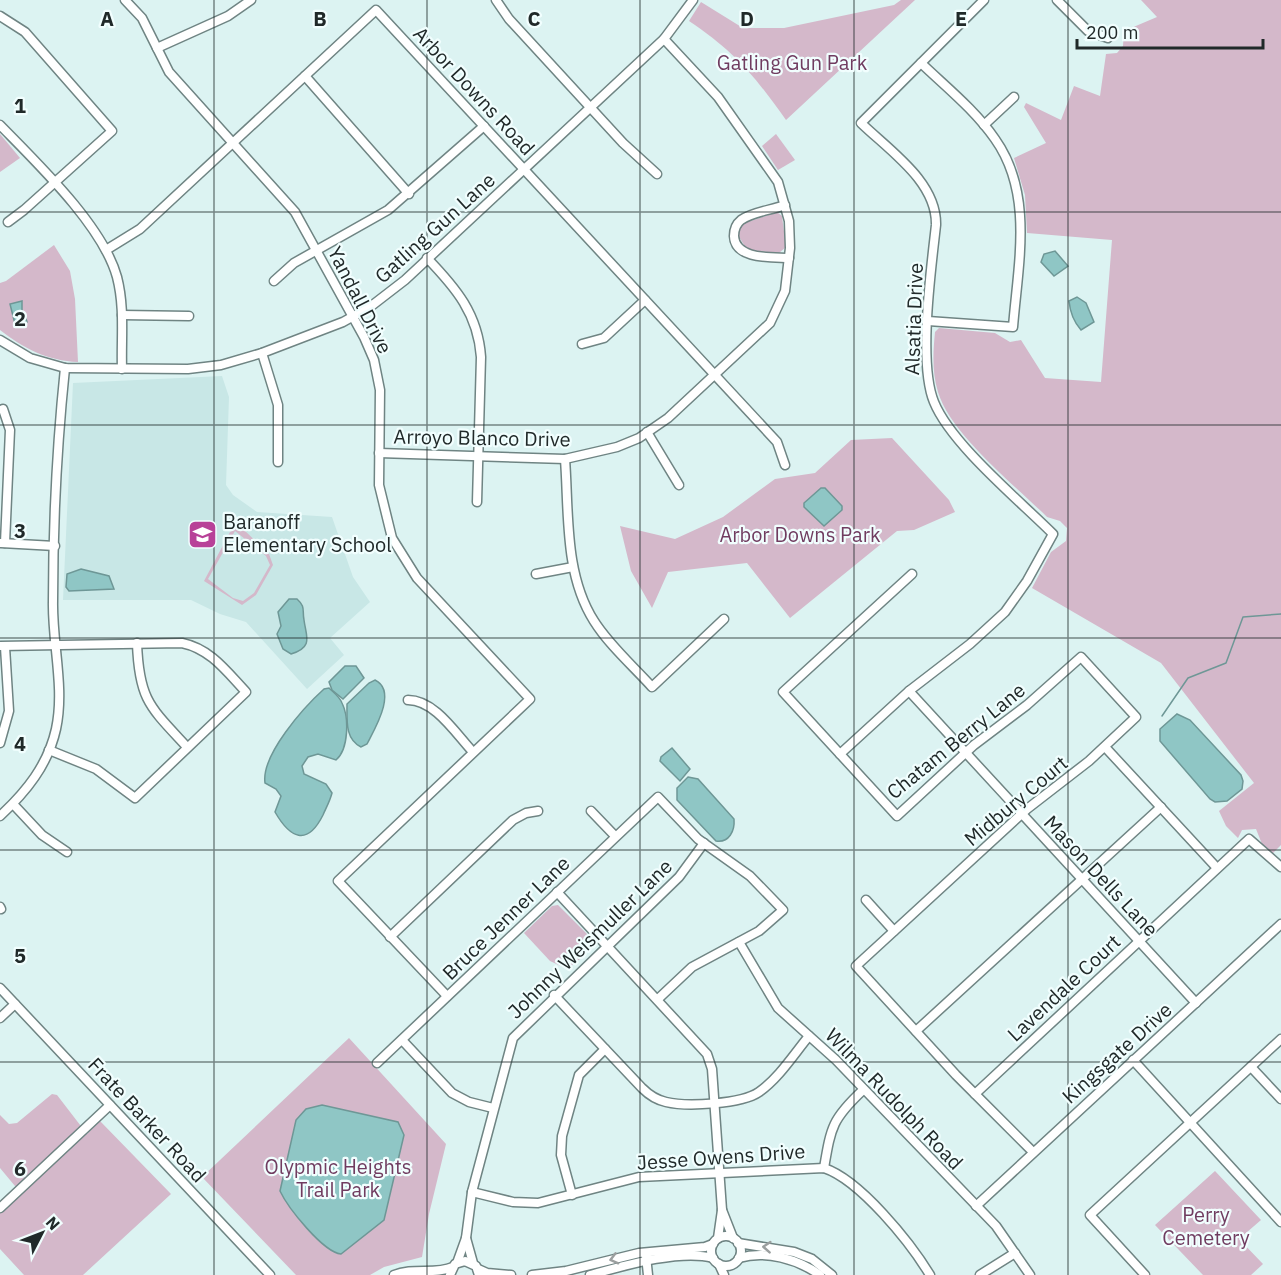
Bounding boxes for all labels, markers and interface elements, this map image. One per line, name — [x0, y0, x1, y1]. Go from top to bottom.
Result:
text: A — [100, 5, 114, 32]
text: B — [313, 5, 327, 32]
text: C — [527, 5, 541, 32]
text: D — [740, 5, 754, 32]
text: E — [955, 5, 967, 32]
scale bar — [1077, 12, 1263, 50]
street label: Arbor Downs Road — [408, 20, 541, 161]
text: 200 m — [1086, 21, 1138, 44]
park label: Gatling Gun Park — [717, 49, 868, 76]
text: 1 — [14, 92, 26, 119]
street label: Gatling Gun Lane — [369, 166, 501, 289]
street label: Yandall Drive — [322, 241, 399, 358]
street label: Alsatia Drive — [898, 262, 929, 376]
text: 2 — [14, 305, 26, 332]
street label: Arroyo Blanco Drive — [393, 422, 571, 453]
place label: Baranoff Elementary School — [223, 508, 392, 558]
text: 3 — [14, 517, 26, 544]
school or university icon: Baranoff Elementary School — [186, 518, 218, 550]
park label: Arbor Downs Park — [719, 521, 881, 548]
street label: Chatam Berry Lane — [881, 676, 1031, 805]
text: 4 — [14, 730, 26, 757]
street label: Midbury Court — [958, 749, 1073, 852]
street label: Mason Dells Lane — [1038, 809, 1165, 942]
street label: Bruce Jenner Lane — [436, 850, 575, 985]
street label: Johnny Weismuller Lane — [502, 853, 678, 1024]
street label: Lavendale Court — [1001, 928, 1126, 1047]
text: 5 — [14, 942, 26, 969]
street label: Kingsgate Drive — [1056, 996, 1177, 1109]
street label: Wilma Rudolph Road — [820, 1022, 969, 1175]
street label: Frate Barker Road — [82, 1051, 212, 1188]
street label: Jesse Owens Drive — [636, 1137, 806, 1176]
park label: Olypmic Heights Trail Park — [264, 1153, 412, 1203]
text: 6 — [14, 1155, 26, 1182]
park label: Perry Cemetery — [1162, 1201, 1250, 1251]
north arrow — [12, 1203, 72, 1263]
text: N — [42, 1212, 64, 1234]
one-way arrow — [763, 1241, 772, 1254]
one-way arrow — [609, 1252, 620, 1264]

